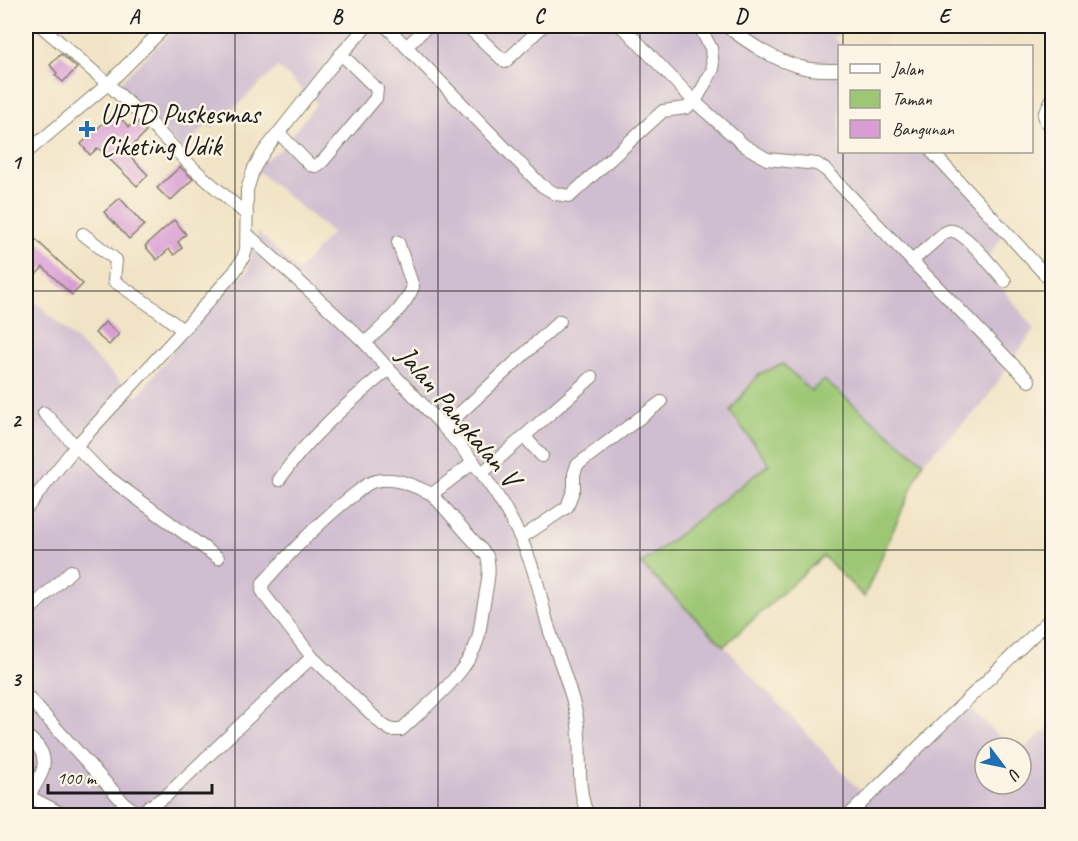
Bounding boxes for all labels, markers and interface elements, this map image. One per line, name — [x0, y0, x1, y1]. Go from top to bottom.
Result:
text: A — [129, 4, 141, 29]
text: B — [332, 4, 344, 29]
text: C — [534, 4, 546, 29]
text: D — [735, 4, 749, 29]
text: E — [939, 4, 953, 29]
legend — [838, 45, 1033, 153]
text: Jalan — [891, 58, 924, 80]
text: Taman — [892, 88, 933, 110]
place label: UPTD Puskesmas Ciketing Udik — [100, 96, 262, 163]
text: Bangunan — [892, 118, 955, 140]
marker: UPTD Puskesmas Ciketing Udik — [78, 120, 96, 138]
text: 1 — [12, 150, 23, 175]
street label: Jalan Pangkalan V — [389, 337, 531, 498]
text: 2 — [12, 408, 23, 433]
text: 3 — [12, 667, 23, 692]
north arrow — [973, 736, 1033, 796]
scale bar — [48, 757, 212, 795]
text: U — [1003, 765, 1025, 785]
text: 100 m — [57, 767, 98, 789]

